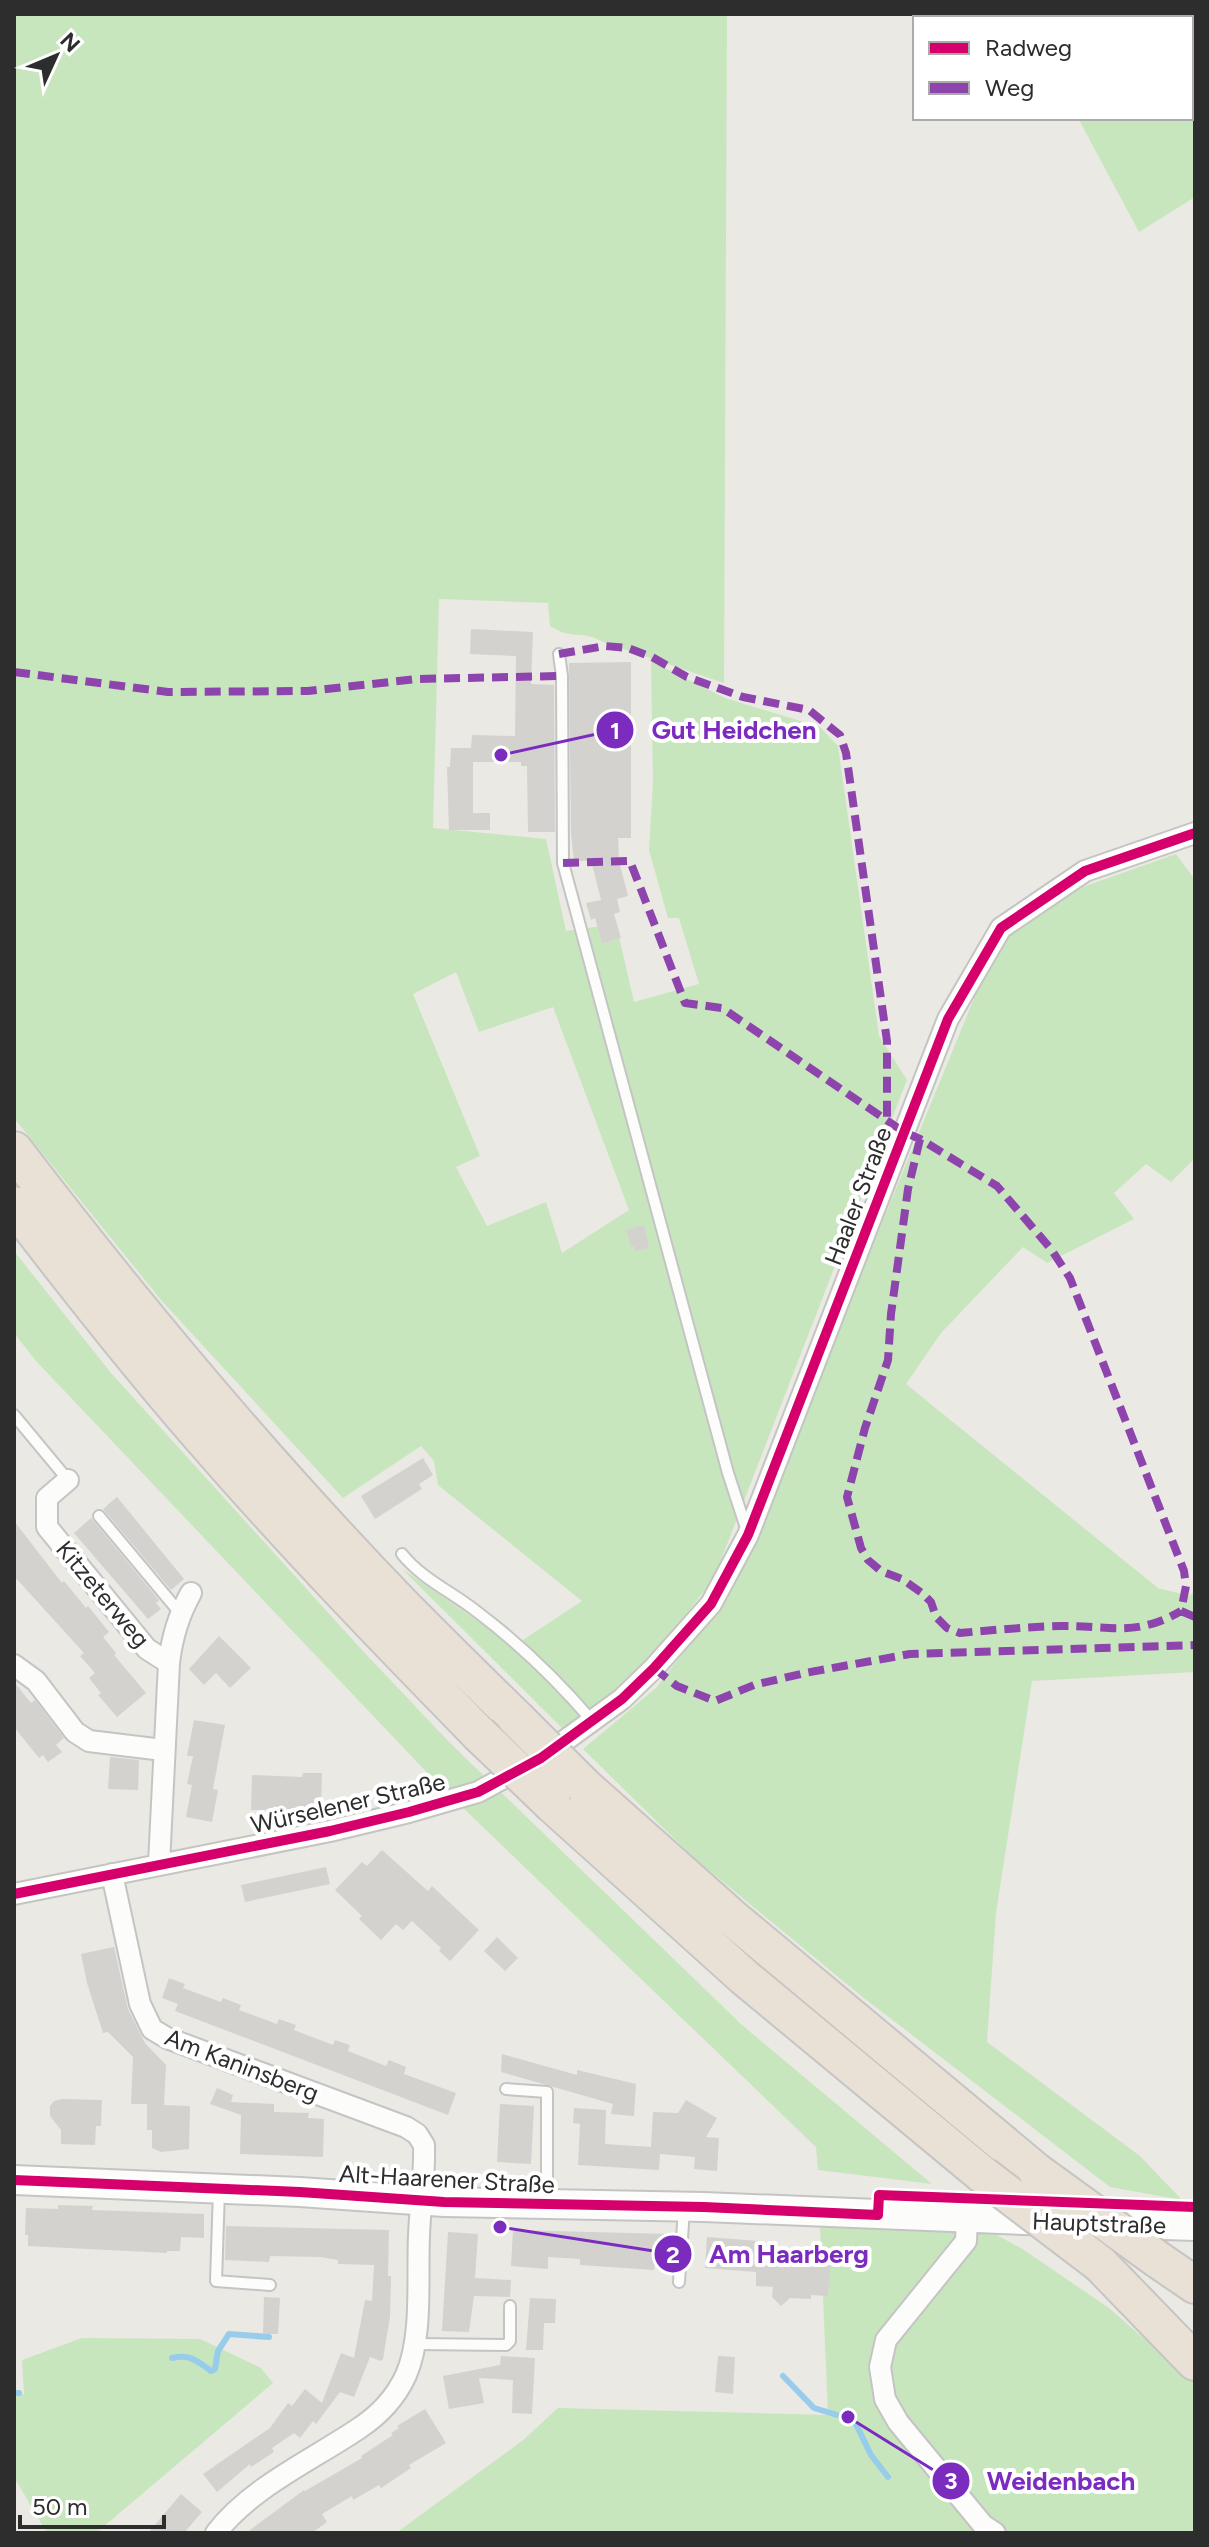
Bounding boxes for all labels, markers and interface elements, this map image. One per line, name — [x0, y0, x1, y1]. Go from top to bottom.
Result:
north arrow — [16, 16, 96, 96]
legend — [913, 16, 1193, 120]
text: N — [54, 27, 86, 58]
text: Radweg — [985, 33, 1072, 62]
text: Weg — [985, 73, 1034, 102]
callout: Gut Heidchen — [595, 705, 832, 755]
text: Gut Heidchen — [651, 714, 817, 746]
text: 1 — [610, 716, 620, 745]
street label: Haaler Straße — [818, 1123, 898, 1269]
street label: Kitzeterweg — [50, 1535, 156, 1653]
street label: Würselener Straße — [248, 1767, 448, 1839]
street label: Am Kaninsberg — [161, 2022, 323, 2108]
street label: Alt-Haarener Straße — [339, 2159, 555, 2199]
street label: Hauptstraße — [1031, 2206, 1167, 2240]
callout: Am Haarberg — [653, 2229, 885, 2279]
text: Am Haarberg — [709, 2238, 869, 2270]
text: 2 — [666, 2240, 680, 2269]
callout: Weidenbach — [931, 2456, 1152, 2506]
text: Weidenbach — [987, 2465, 1135, 2497]
text: 3 — [944, 2466, 958, 2495]
scale bar — [20, 2479, 164, 2529]
text: 50 m — [32, 2492, 88, 2521]

